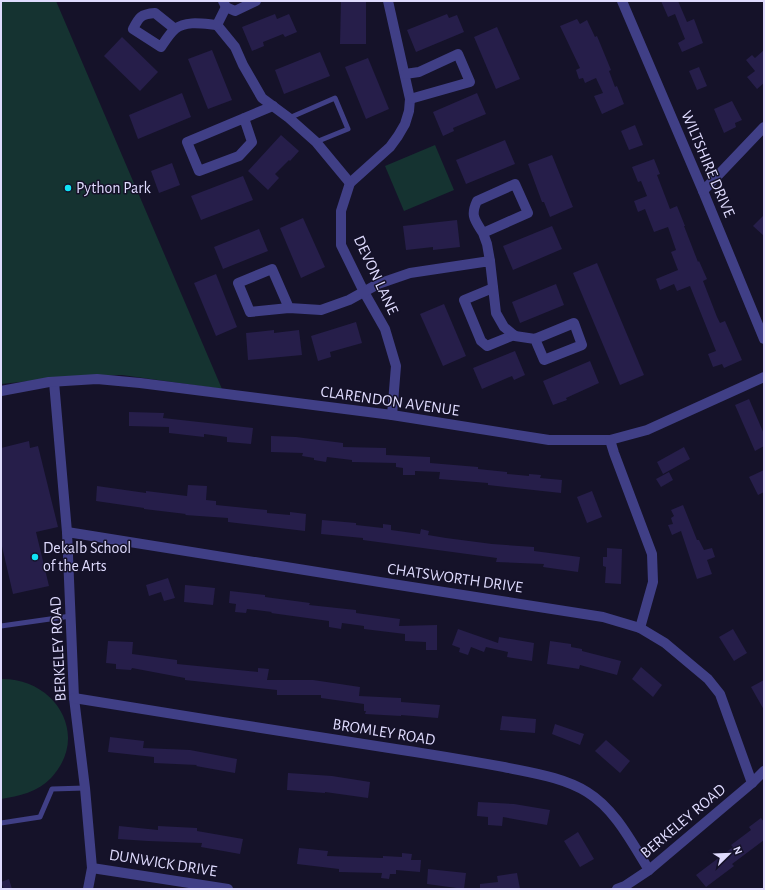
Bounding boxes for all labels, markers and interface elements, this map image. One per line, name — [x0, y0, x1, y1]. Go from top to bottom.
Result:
street label: WILTSHIRE DRIVE — [678, 108, 738, 220]
place label: Python Park — [76, 180, 151, 197]
marker: Python Park — [63, 183, 73, 193]
street label: DEVON LANE — [351, 233, 401, 317]
street label: CLARENDON AVENUE — [320, 383, 461, 419]
place label: Dekalb School of the Arts — [43, 540, 131, 574]
marker: Dekalb School of the Arts — [30, 552, 40, 562]
street label: CHATSWORTH DRIVE — [386, 561, 524, 595]
street label: BERKELEY ROAD — [47, 596, 69, 702]
street label: BROMLEY ROAD — [331, 716, 437, 748]
street label: BERKELEY ROAD — [638, 781, 728, 861]
north arrow — [709, 834, 749, 874]
text: N — [731, 845, 744, 856]
street label: DUNWICK DRIVE — [108, 847, 218, 879]

